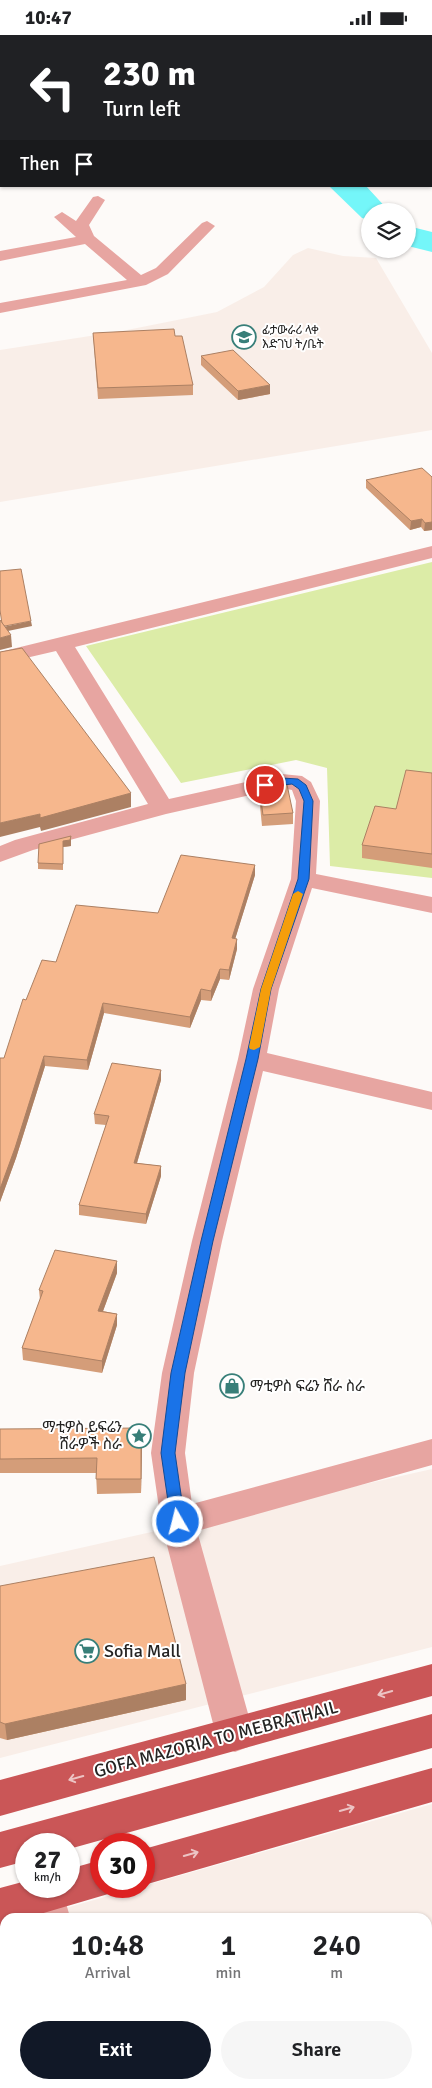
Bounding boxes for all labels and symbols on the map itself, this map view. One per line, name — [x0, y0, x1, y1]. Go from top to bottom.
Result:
place label: ፊታውራሪ ላቀ እድገህ ት/ቤት — [262, 323, 325, 352]
school or university icon: ፊታውራሪ ላቀ እድገህ ት/ቤት — [231, 324, 257, 350]
pin — [244, 764, 286, 806]
shop icon: ማቲዎስ ፍሬን ሸራ ስራ — [219, 1373, 245, 1399]
place label: ማቲዎስ ፍሬን ሸራ ስራ — [250, 1377, 365, 1395]
place label: ማቲዎስ ይፍሬን ሸራዎች ስራ — [42, 1418, 122, 1453]
place icon: ማቲዎስ ይፍሬን ሸራዎች ስራ — [126, 1423, 152, 1449]
position arrow — [151, 1495, 203, 1547]
supermarket icon: Sofia Mall — [74, 1638, 100, 1664]
place label: Sofia Mall — [104, 1640, 181, 1662]
one-way arrow — [377, 1688, 393, 1698]
street label: GOFA MAZORIA TO MEBRATHAIL — [92, 1696, 340, 1782]
one-way arrow — [69, 1773, 85, 1783]
one-way arrow — [339, 1804, 355, 1814]
speed limit sign: 30 — [90, 1833, 155, 1898]
one-way arrow — [182, 1848, 198, 1858]

